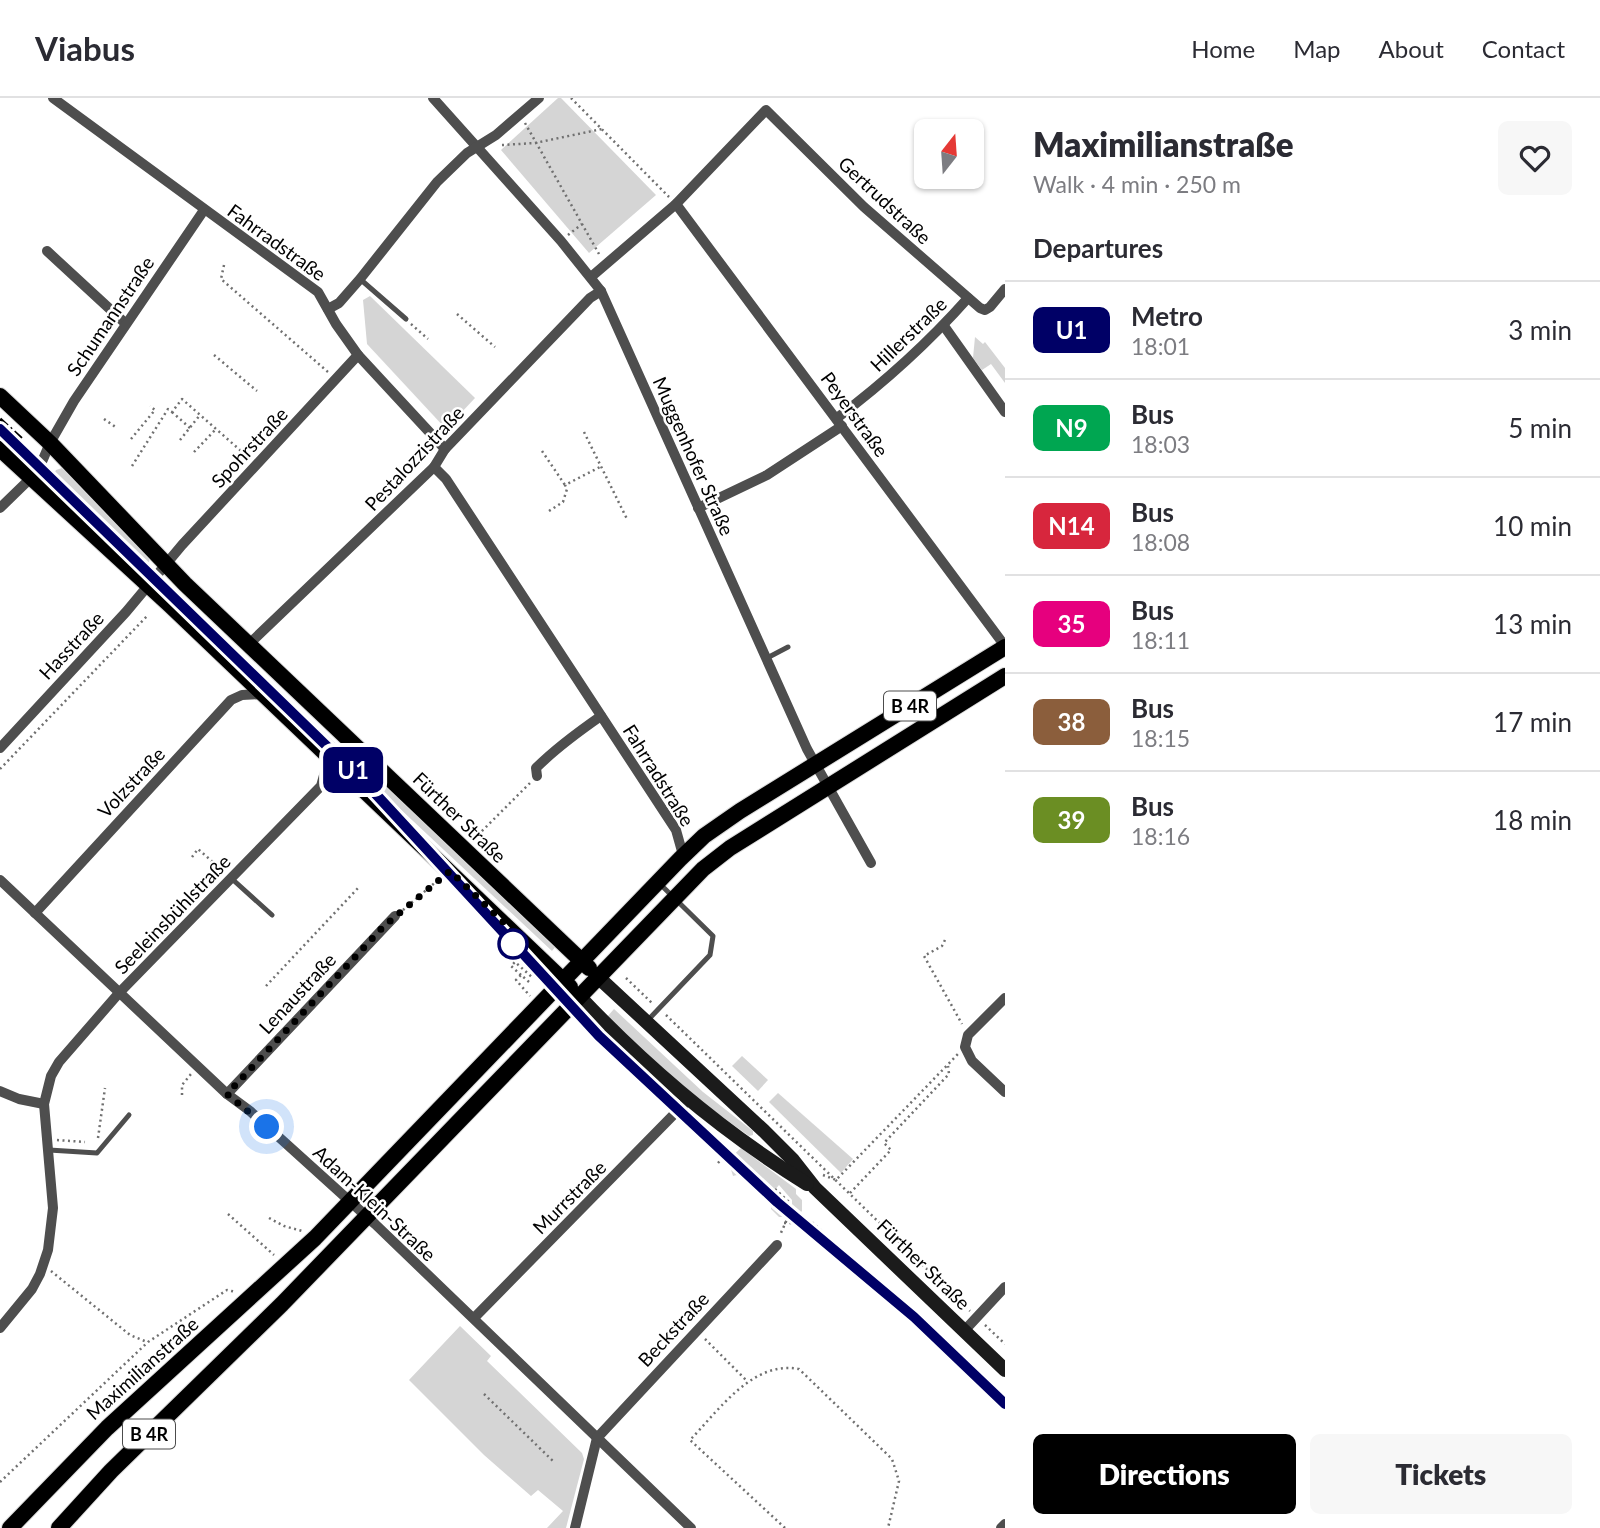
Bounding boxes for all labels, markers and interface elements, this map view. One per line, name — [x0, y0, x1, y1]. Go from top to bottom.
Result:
text: Viabus — [35, 28, 135, 68]
text: Home — [1191, 34, 1255, 63]
text: Map — [1293, 34, 1341, 63]
text: About — [1379, 34, 1444, 63]
text: Contact — [1482, 34, 1565, 63]
north arrow — [914, 119, 984, 189]
map controls — [914, 119, 984, 189]
button: heart — [1498, 121, 1572, 195]
text: Maximilianstraße — [1033, 124, 1294, 164]
street label: Gertrudstraße — [834, 151, 936, 249]
text: Walk · 4 min · 250 m — [1033, 170, 1241, 198]
street label: Fahrradstraße — [224, 199, 330, 285]
text: Departures — [1033, 232, 1163, 264]
street label: Schumannstraße — [62, 252, 158, 380]
street label: Hillerstraße — [865, 292, 951, 376]
text: Metro — [1131, 300, 1203, 332]
text: 3 min — [1508, 314, 1572, 346]
text: U1 — [1056, 315, 1087, 344]
text: 18:01 — [1131, 332, 1190, 360]
street label: Peyerstraße — [816, 367, 894, 461]
street label: Muggenhofer Straße — [649, 373, 739, 539]
text: Bus — [1131, 398, 1174, 430]
street label: Pestalozzistraße — [360, 401, 468, 515]
street label: Spohrstraße — [206, 402, 292, 492]
text: 5 min — [1508, 412, 1572, 444]
text: N9 — [1055, 413, 1088, 442]
text: 18:03 — [1131, 430, 1190, 458]
text: Bus — [1131, 496, 1174, 528]
text: 10 min — [1493, 510, 1572, 542]
text: N14 — [1048, 511, 1095, 540]
text: 18:08 — [1131, 528, 1190, 556]
text: Bus — [1131, 594, 1174, 626]
street label: Hasstraße — [34, 606, 108, 684]
text: 13 min — [1493, 608, 1572, 640]
text: 35 — [1058, 609, 1085, 638]
text: 18:11 — [1131, 626, 1190, 654]
road number: B 4R — [884, 692, 936, 720]
text: Bus — [1131, 692, 1174, 724]
text: 17 min — [1493, 706, 1572, 738]
text: 38 — [1058, 707, 1085, 736]
street label: Fahrradstraße — [619, 720, 699, 830]
text: 18:15 — [1131, 724, 1190, 752]
street label: Volzstraße — [93, 742, 169, 822]
line badge: U1 — [322, 747, 384, 793]
text: U1 — [337, 755, 369, 784]
street label: Fürther Straße — [409, 767, 511, 867]
text: Bus — [1131, 790, 1174, 822]
text: 18 min — [1493, 804, 1572, 836]
text: 39 — [1058, 805, 1085, 834]
text: 18:16 — [1131, 822, 1190, 850]
street label: Seeleinsbühlstraße — [109, 850, 235, 978]
unlabelled marker — [498, 929, 528, 959]
street label: Lenaustraße — [254, 948, 340, 1038]
your location — [249, 1109, 284, 1144]
street label: Adam-Klein-Straße — [309, 1140, 441, 1266]
street label: Murrstraße — [528, 1156, 610, 1238]
street label: Fürther Straße — [873, 1214, 975, 1314]
street label: Beckstraße — [633, 1287, 713, 1371]
street label: Maximilianstraße — [81, 1312, 203, 1424]
road number: B 4R — [123, 1420, 175, 1448]
button: Directions — [1033, 1434, 1296, 1514]
button: Tickets — [1310, 1434, 1572, 1514]

